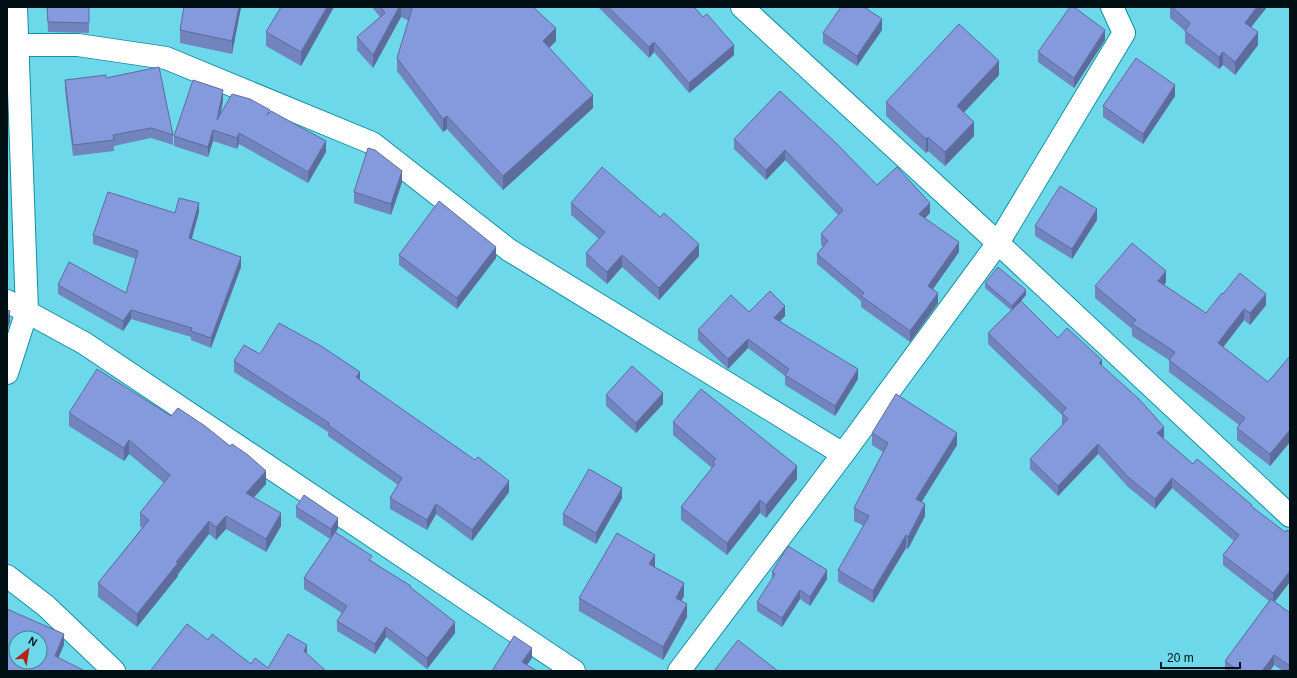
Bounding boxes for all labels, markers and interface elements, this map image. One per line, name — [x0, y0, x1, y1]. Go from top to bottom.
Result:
north arrow — [8, 630, 48, 670]
text: N — [27, 634, 39, 649]
scale bar — [1161, 644, 1240, 670]
text: 20 m — [1167, 651, 1194, 665]

